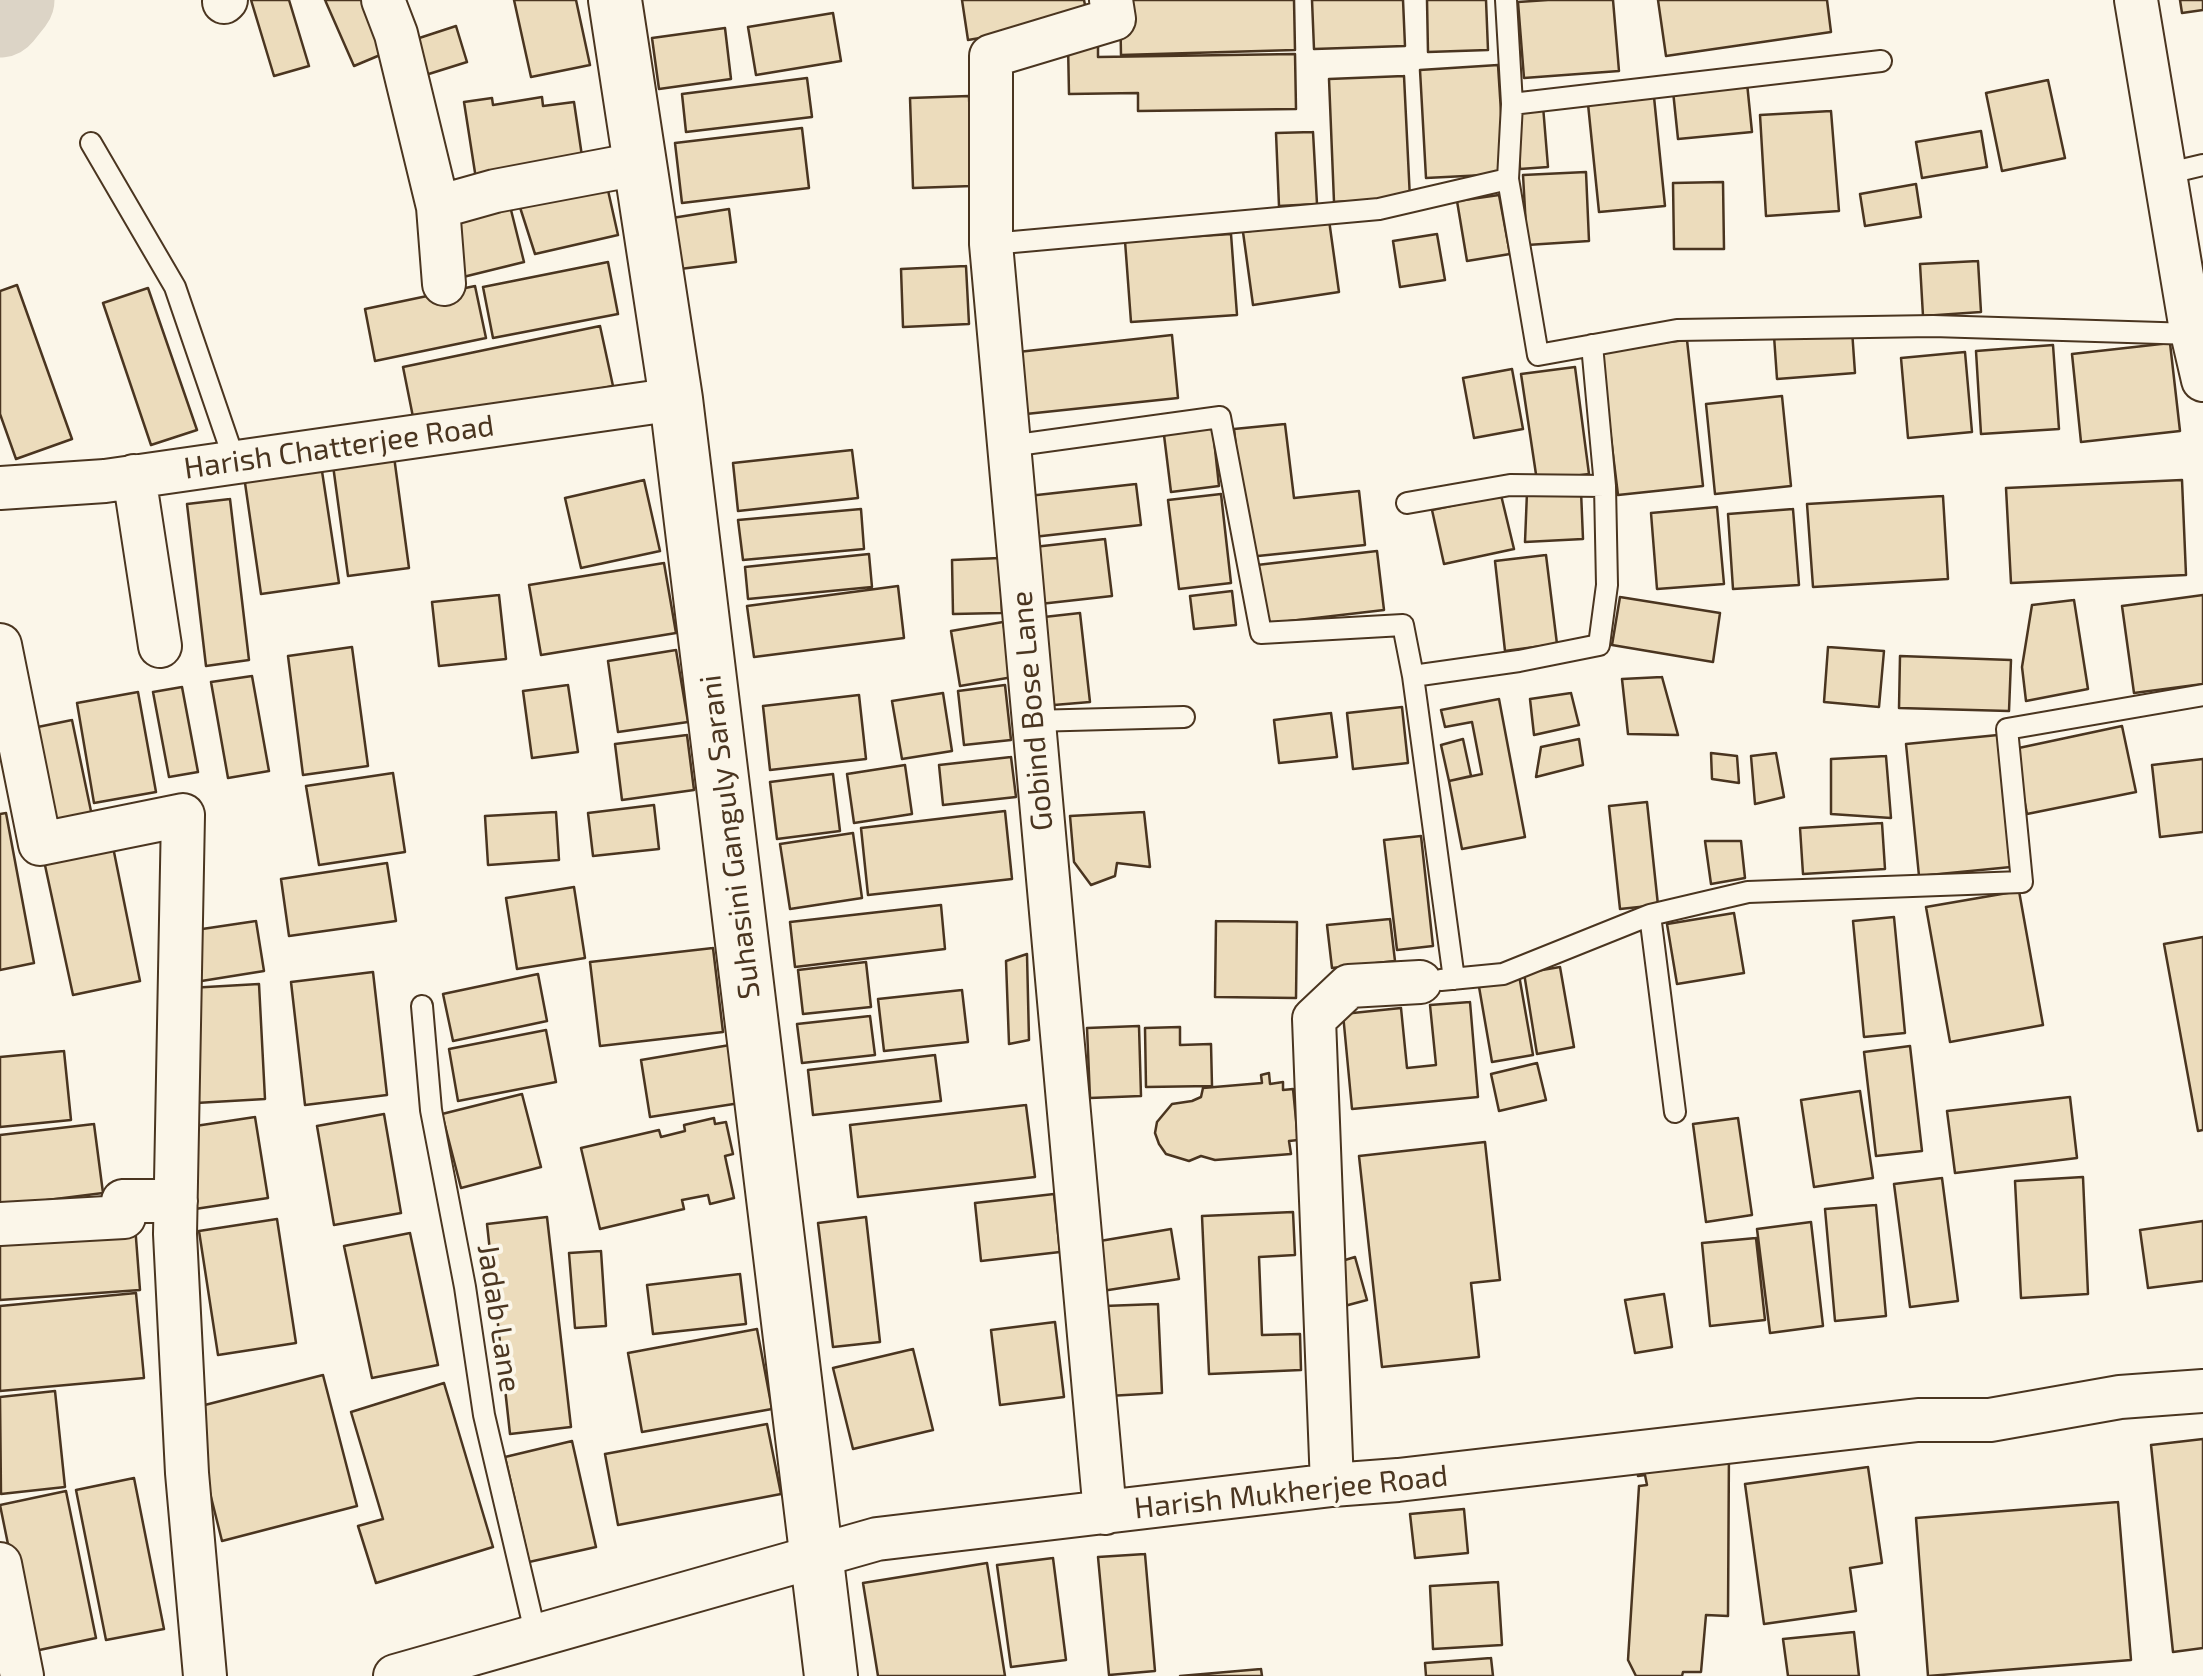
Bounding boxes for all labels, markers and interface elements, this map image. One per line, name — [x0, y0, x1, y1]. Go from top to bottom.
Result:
street label: Harish Chatterjee Road — [182, 407, 496, 487]
street label: Gobind Bose Lane — [1004, 589, 1060, 833]
street label: Suhasini Ganguly Sarani — [692, 673, 768, 1001]
street label: Jadab Lane — [470, 1241, 528, 1395]
street label: Harish Mukherjee Road — [1132, 1458, 1450, 1526]

